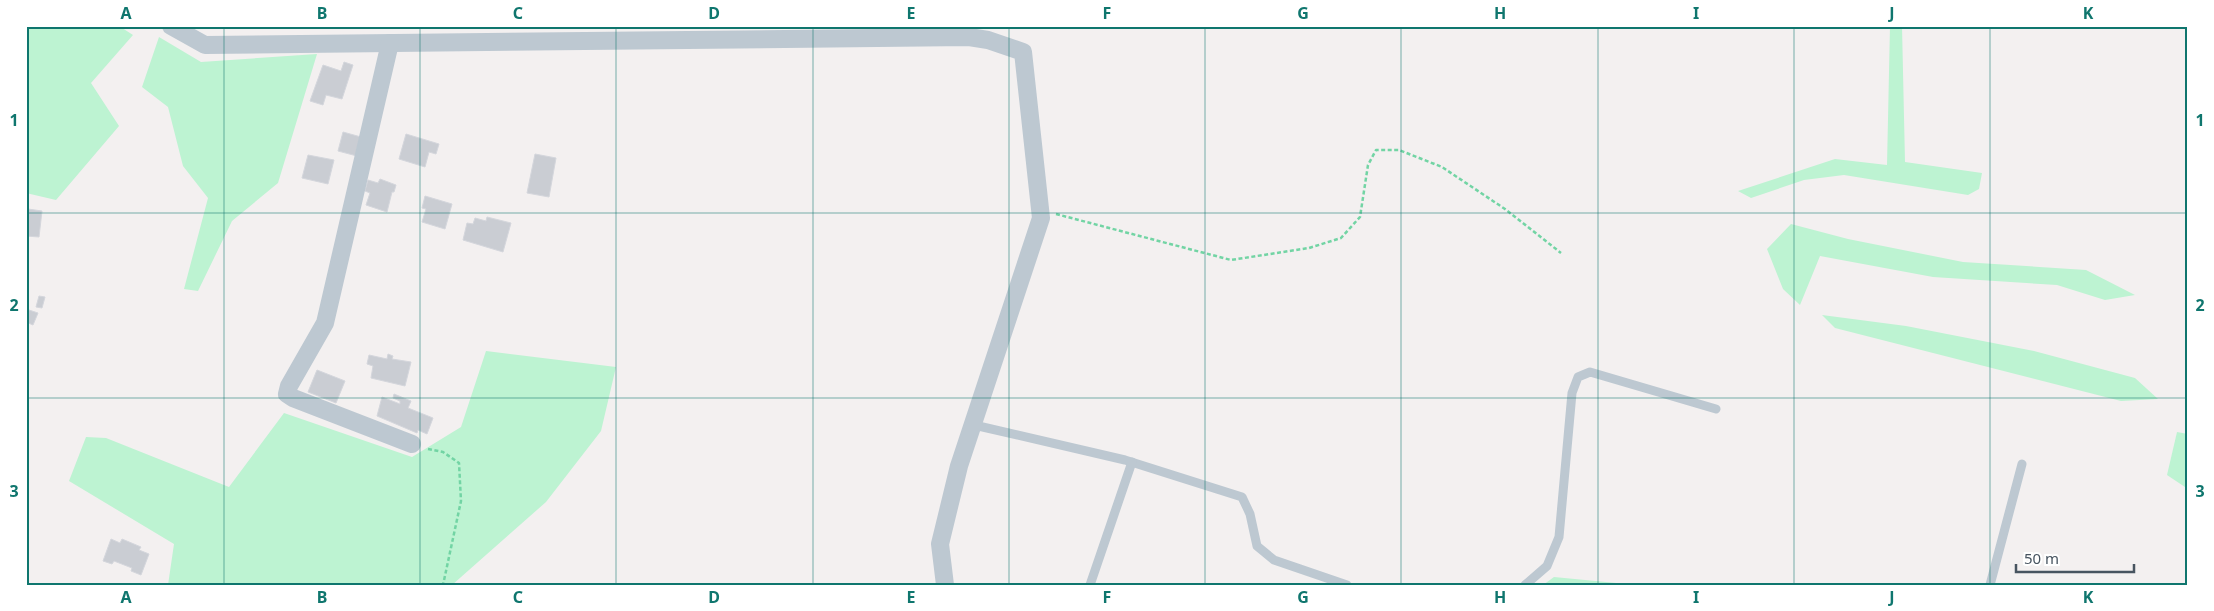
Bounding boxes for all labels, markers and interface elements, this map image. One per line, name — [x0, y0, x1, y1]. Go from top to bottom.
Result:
text: A — [120, 2, 132, 24]
text: B — [317, 2, 327, 24]
text: C — [513, 2, 523, 24]
text: D — [708, 2, 720, 24]
text: E — [907, 2, 916, 24]
text: F — [1103, 2, 1111, 24]
text: G — [1297, 2, 1309, 24]
text: H — [1494, 2, 1506, 24]
text: I — [1693, 2, 1699, 24]
text: J — [1887, 2, 1895, 24]
text: K — [2083, 2, 2094, 24]
text: 1 — [9, 109, 19, 131]
text: 1 — [2195, 109, 2205, 131]
text: 2 — [9, 294, 19, 316]
text: 2 — [2195, 294, 2205, 316]
text: 3 — [9, 480, 19, 502]
text: 3 — [2195, 480, 2205, 502]
scale bar — [2016, 541, 2134, 573]
text: 50 m — [2024, 548, 2059, 568]
text: A — [120, 586, 132, 608]
text: B — [317, 586, 327, 608]
text: C — [513, 586, 523, 608]
text: D — [708, 586, 720, 608]
text: E — [907, 586, 916, 608]
text: F — [1103, 586, 1111, 608]
text: G — [1297, 586, 1309, 608]
text: H — [1494, 586, 1506, 608]
text: I — [1693, 586, 1699, 608]
text: J — [1887, 586, 1895, 608]
text: K — [2083, 586, 2094, 608]

